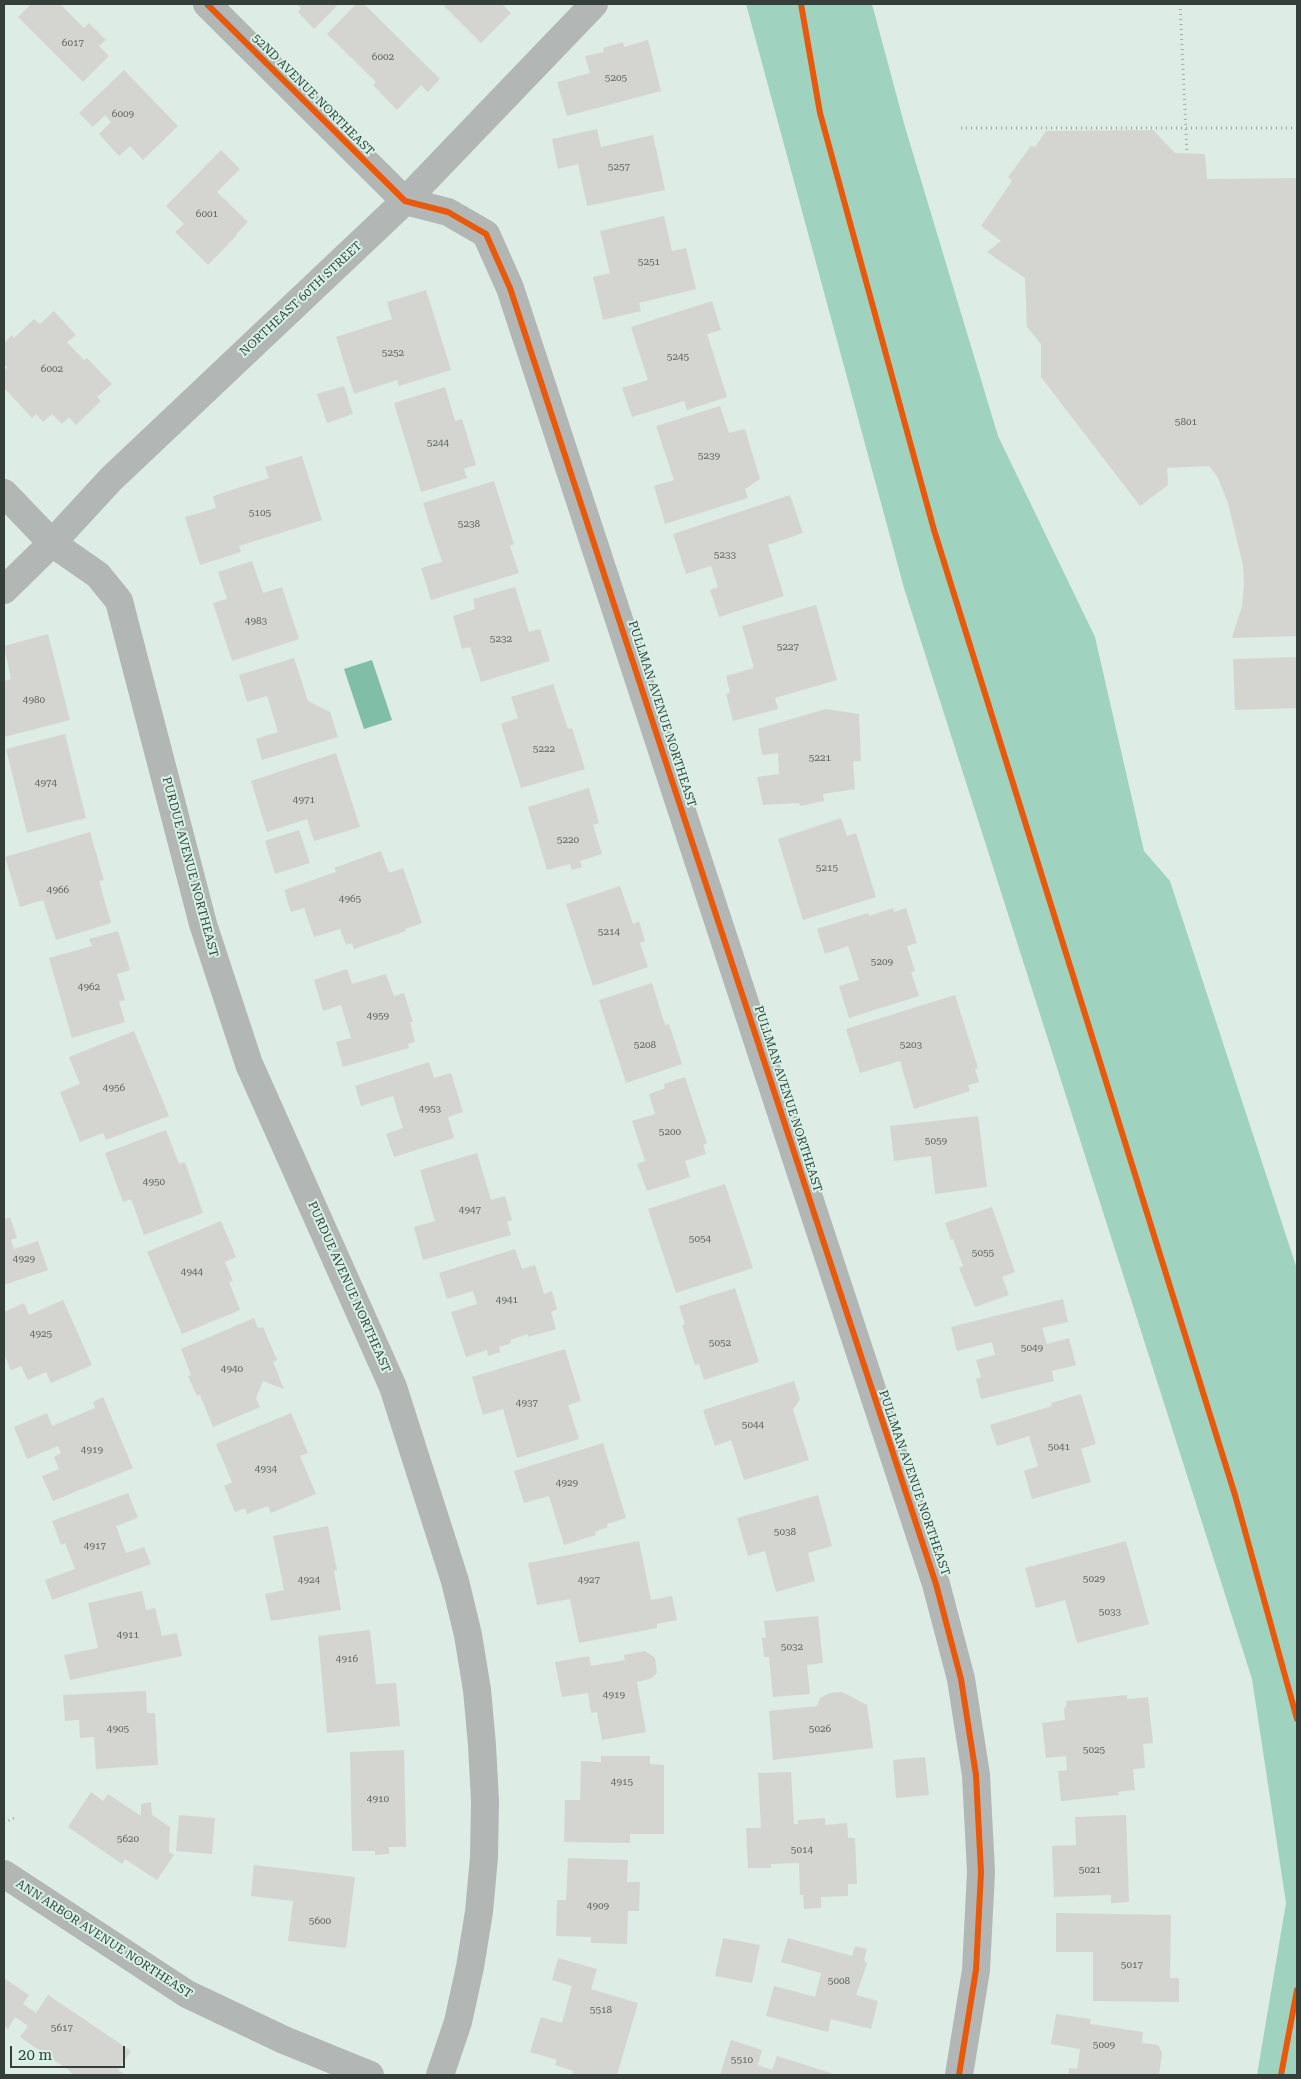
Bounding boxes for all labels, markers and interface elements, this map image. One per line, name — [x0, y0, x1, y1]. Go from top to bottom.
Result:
street label: 52ND AVENUE NORTHEAST — [249, 31, 377, 159]
house number: 6017 — [62, 37, 84, 49]
house number: 6002 — [372, 51, 394, 63]
house number: 5205 — [605, 72, 627, 84]
house number: 6009 — [112, 108, 134, 120]
house number: 5257 — [608, 161, 630, 173]
house number: 6001 — [196, 208, 218, 220]
street label: NORTHEAST 60TH STREET — [237, 239, 365, 359]
house number: 5251 — [638, 256, 660, 268]
house number: 5252 — [382, 347, 404, 359]
house number: 5245 — [667, 351, 689, 363]
house number: 6002 — [41, 363, 63, 375]
house number: 5801 — [1175, 416, 1197, 428]
house number: 5244 — [427, 437, 449, 449]
house number: 5239 — [698, 450, 720, 462]
house number: 5105 — [249, 507, 271, 519]
house number: 5238 — [458, 518, 480, 530]
house number: 5233 — [714, 549, 736, 561]
house number: 4983 — [245, 615, 267, 627]
street label: PULLMAN AVENUE NORTHEAST — [625, 619, 699, 809]
house number: 5232 — [490, 633, 512, 645]
house number: 5227 — [777, 641, 799, 653]
house number: 4980 — [23, 694, 45, 706]
house number: 5222 — [533, 743, 555, 755]
house number: 5221 — [809, 752, 831, 764]
street label: PURDUE AVENUE NORTHEAST — [159, 775, 221, 959]
house number: 4974 — [35, 777, 57, 789]
house number: 4971 — [293, 794, 315, 806]
house number: 5220 — [557, 834, 579, 846]
house number: 5215 — [816, 862, 838, 874]
house number: 4966 — [47, 884, 69, 896]
house number: 4965 — [339, 893, 361, 905]
house number: 5214 — [598, 926, 620, 938]
house number: 5209 — [871, 956, 893, 968]
house number: 4962 — [78, 981, 100, 993]
street label: PULLMAN AVENUE NORTHEAST — [751, 1004, 825, 1194]
house number: 4959 — [367, 1010, 389, 1022]
house number: 5208 — [634, 1039, 656, 1051]
house number: 5203 — [900, 1039, 922, 1051]
house number: 4956 — [103, 1082, 125, 1094]
house number: 4953 — [419, 1103, 441, 1115]
house number: 5200 — [659, 1126, 681, 1138]
house number: 5059 — [925, 1135, 947, 1147]
house number: 4950 — [143, 1176, 165, 1188]
street label: PURDUE AVENUE NORTHEAST — [305, 1199, 393, 1375]
house number: 4947 — [459, 1204, 481, 1216]
house number: 5054 — [689, 1233, 711, 1245]
house number: 5055 — [972, 1247, 994, 1259]
house number: 4929 — [13, 1253, 35, 1265]
house number: 4944 — [181, 1266, 203, 1278]
house number: 4941 — [496, 1294, 518, 1306]
house number: 4925 — [30, 1328, 52, 1340]
house number: 5052 — [709, 1337, 731, 1349]
house number: 5049 — [1021, 1342, 1043, 1354]
house number: 4940 — [221, 1363, 243, 1375]
street label: PULLMAN AVENUE NORTHEAST — [875, 1388, 953, 1578]
house number: 4937 — [516, 1397, 538, 1409]
house number: 5044 — [742, 1419, 764, 1431]
house number: 5041 — [1048, 1441, 1070, 1453]
house number: 4919 — [81, 1444, 103, 1456]
house number: 4934 — [255, 1463, 277, 1475]
house number: 4929 — [556, 1477, 578, 1489]
house number: 5038 — [774, 1526, 796, 1538]
house number: 4917 — [84, 1540, 106, 1552]
house number: 5029 — [1083, 1573, 1105, 1585]
house number: 4924 — [298, 1574, 320, 1586]
house number: 4927 — [578, 1574, 600, 1586]
house number: 5033 — [1099, 1606, 1121, 1618]
house number: 4911 — [117, 1629, 139, 1641]
house number: 5032 — [781, 1641, 803, 1653]
house number: 4916 — [336, 1653, 358, 1665]
house number: 4919 — [603, 1689, 625, 1701]
house number: 4905 — [107, 1723, 129, 1735]
house number: 5026 — [809, 1723, 831, 1735]
house number: 5025 — [1083, 1744, 1105, 1756]
house number: 4915 — [611, 1776, 633, 1788]
house number: 4910 — [367, 1793, 389, 1805]
house number: 5620 — [117, 1833, 139, 1845]
house number: 5014 — [791, 1844, 813, 1856]
house number: 5021 — [1079, 1864, 1101, 1876]
street label: ANN ARBOR AVENUE NORTHEAST — [13, 1877, 195, 2001]
house number: 4909 — [587, 1900, 609, 1912]
house number: 5600 — [309, 1915, 331, 1927]
house number: 5017 — [1121, 1959, 1143, 1971]
house number: 5008 — [828, 1975, 850, 1987]
house number: 5518 — [590, 2004, 612, 2016]
house number: 5617 — [51, 2022, 73, 2034]
scale bar — [12, 2036, 128, 2068]
house number: 5009 — [1093, 2039, 1115, 2051]
text: 20 m — [18, 2046, 52, 2064]
house number: 5510 — [731, 2054, 753, 2066]

